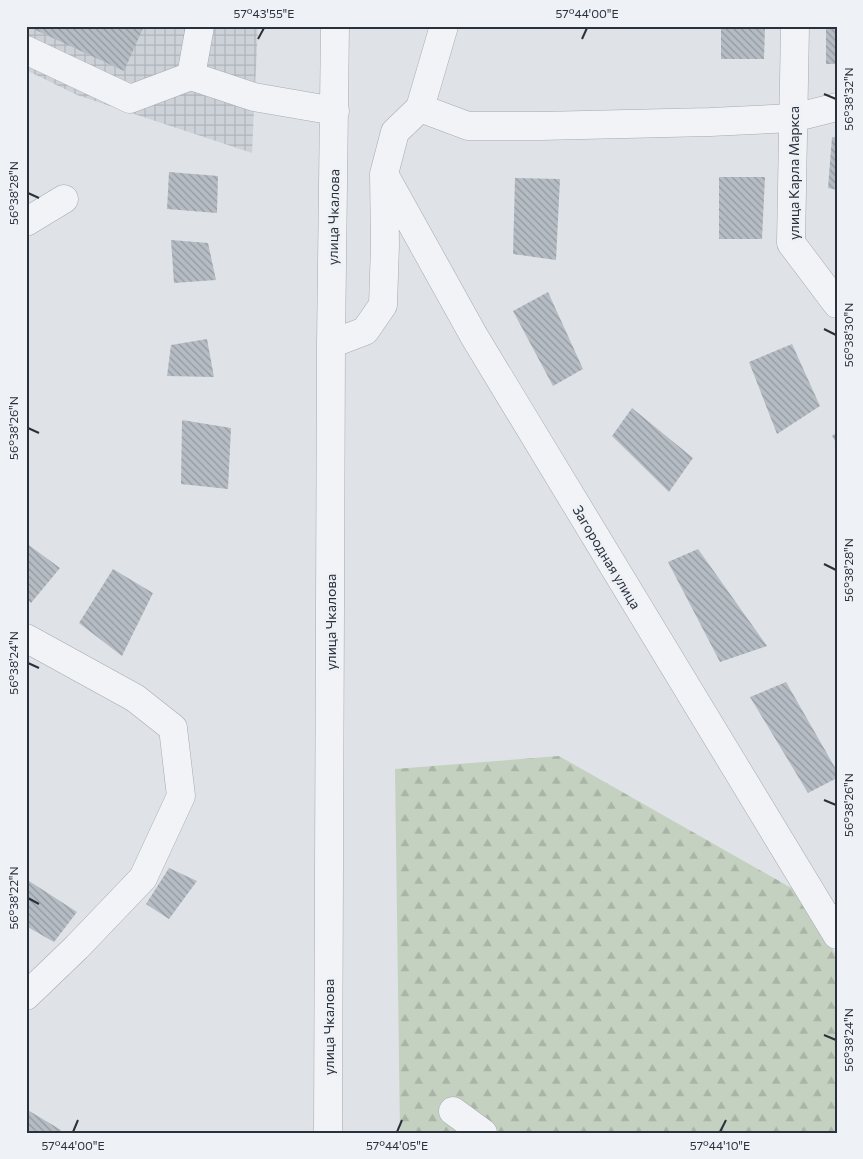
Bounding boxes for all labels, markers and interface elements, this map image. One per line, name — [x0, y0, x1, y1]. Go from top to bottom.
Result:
text: 57°43'55"E — [234, 6, 294, 20]
text: 57°44'00"E — [555, 6, 619, 20]
text: 56°38'32"N — [841, 67, 855, 131]
street label: улица Карла Маркса — [785, 106, 802, 240]
text: 56°38'28"N — [6, 161, 20, 225]
street label: улица Чкалова — [324, 169, 342, 265]
text: 56°38'30"N — [841, 303, 855, 367]
text: 56°38'26"N — [6, 396, 20, 460]
street label: Загородная улица — [569, 502, 645, 612]
text: 56°38'28"N — [841, 538, 855, 602]
street label: улица Чкалова — [322, 574, 339, 670]
text: 56°38'24"N — [6, 631, 20, 695]
text: 56°38'26"N — [841, 773, 855, 837]
text: 56°38'22"N — [6, 866, 20, 930]
street label: улица Чкалова — [320, 979, 337, 1075]
text: 56°38'24"N — [841, 1008, 855, 1072]
text: 57°44'00"E — [41, 1138, 105, 1152]
text: 57°44'05"E — [366, 1138, 428, 1152]
text: 57°44'10"E — [690, 1138, 750, 1152]

